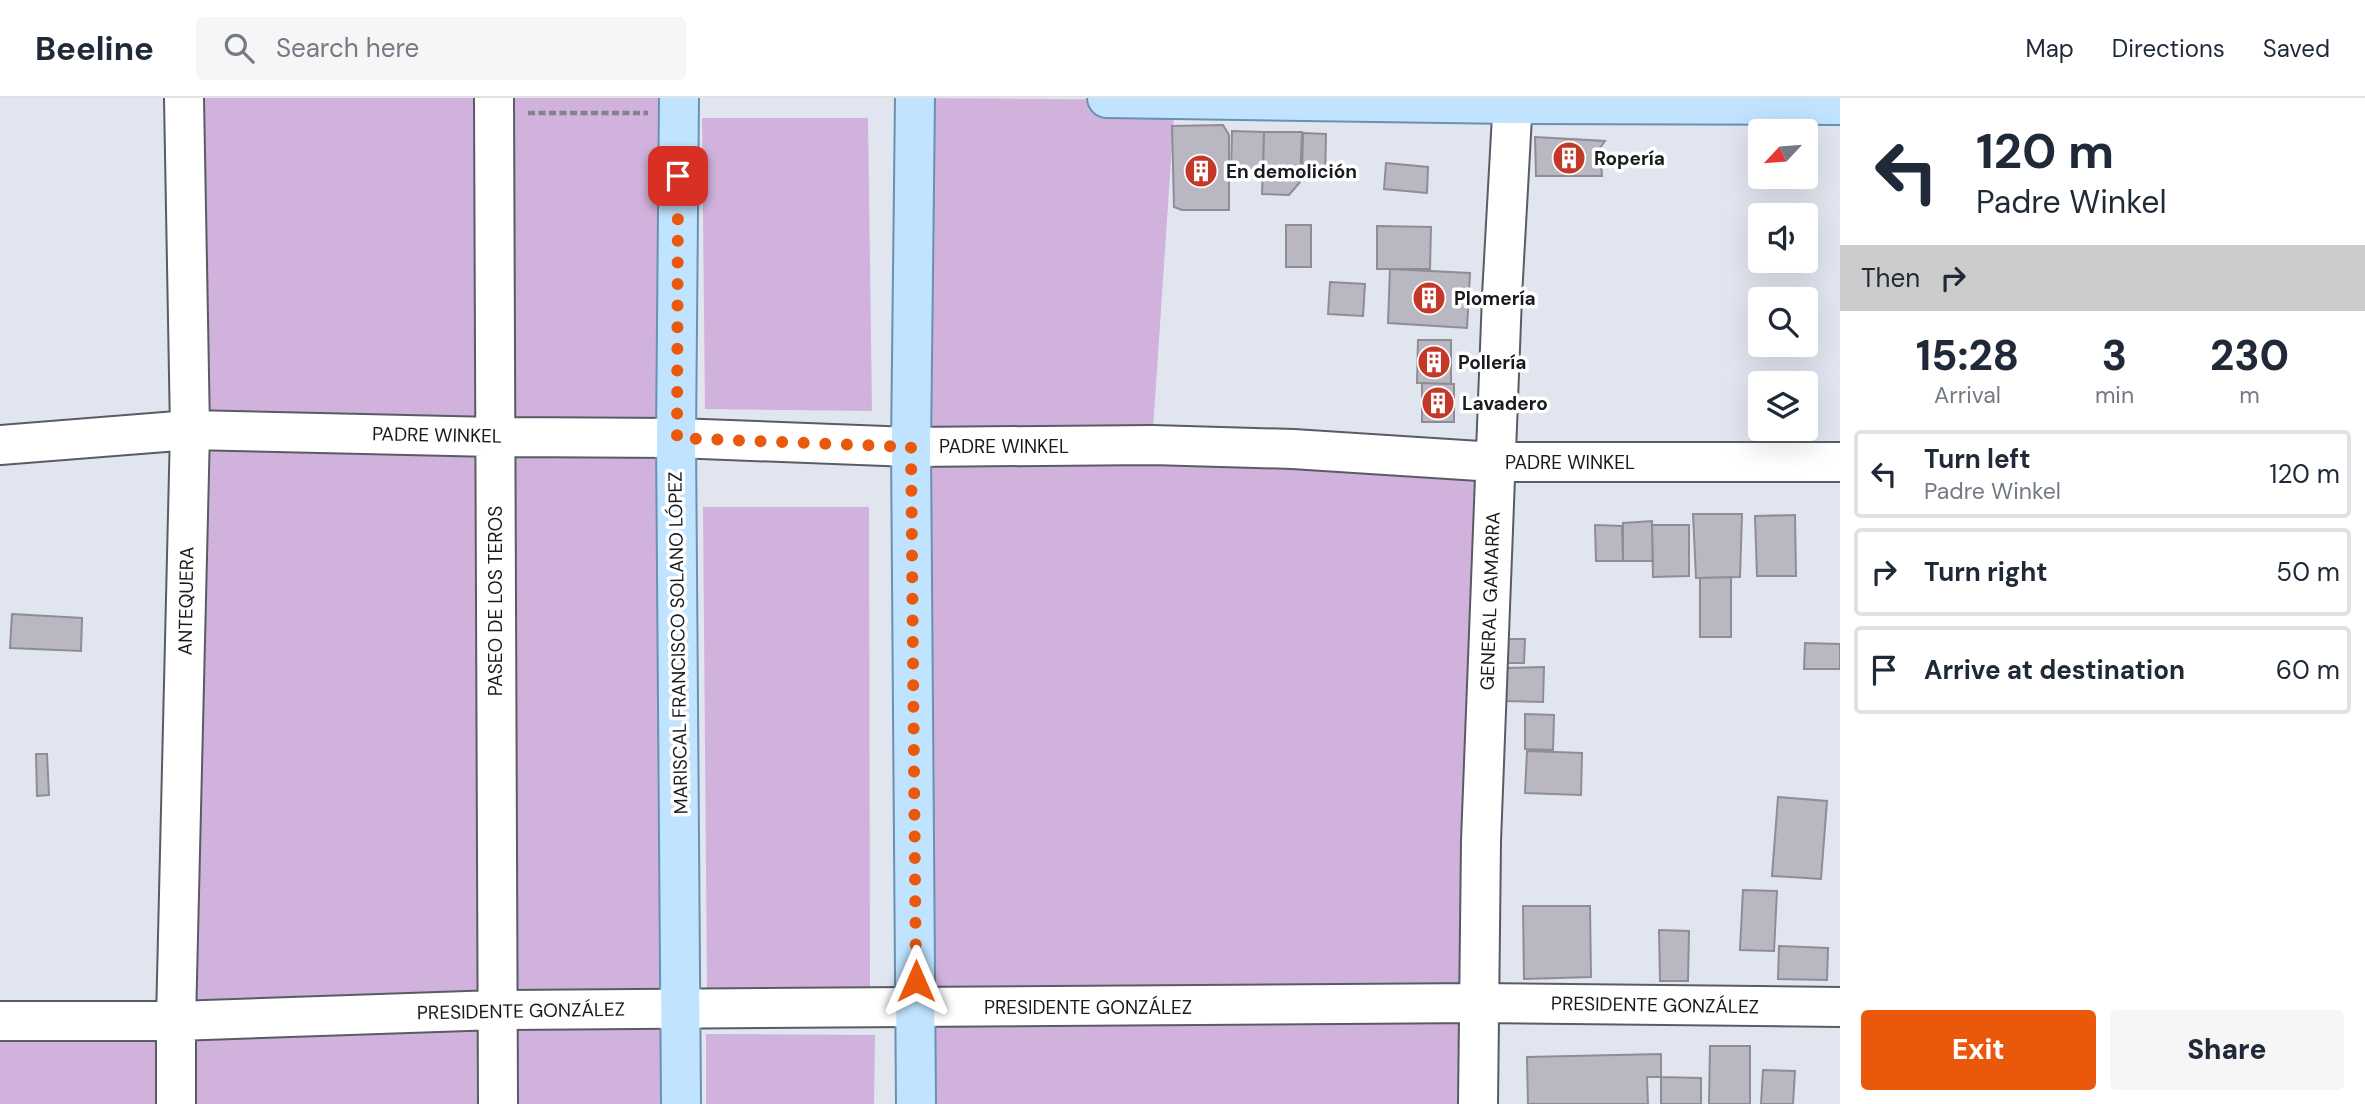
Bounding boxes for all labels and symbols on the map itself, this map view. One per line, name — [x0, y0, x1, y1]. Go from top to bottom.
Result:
north arrow — [1748, 119, 1818, 189]
building icon: Ropería — [1550, 139, 1588, 177]
pin — [648, 146, 708, 206]
place label: Ropería — [1594, 146, 1665, 171]
building icon: En demolición — [1182, 152, 1220, 190]
place label: En demolición — [1226, 159, 1357, 184]
building icon: Plomería — [1410, 279, 1448, 317]
place label: Plomería — [1454, 286, 1536, 311]
building icon: Pollería — [1415, 343, 1453, 381]
place label: Pollería — [1458, 350, 1526, 375]
building icon: Lavadero — [1419, 384, 1457, 422]
place label: Lavadero — [1462, 391, 1548, 416]
street label: PADRE WINKEL — [372, 421, 502, 449]
street label: PADRE WINKEL — [939, 434, 1069, 459]
street label: PADRE WINKEL — [1505, 450, 1635, 475]
street label: MARISCAL FRANCISCO SOLANO LÓPEZ — [663, 471, 693, 815]
street label: PASEO DE LOS TEROS — [483, 506, 508, 696]
street label: GENERAL GAMARRA — [1474, 511, 1506, 691]
street label: ANTEQUERA — [173, 546, 199, 656]
position arrow — [879, 944, 953, 1018]
street label: PRESIDENTE GONZÁLEZ — [1551, 991, 1759, 1019]
street label: PRESIDENTE GONZÁLEZ — [984, 995, 1192, 1020]
street label: PRESIDENTE GONZÁLEZ — [417, 997, 625, 1025]

